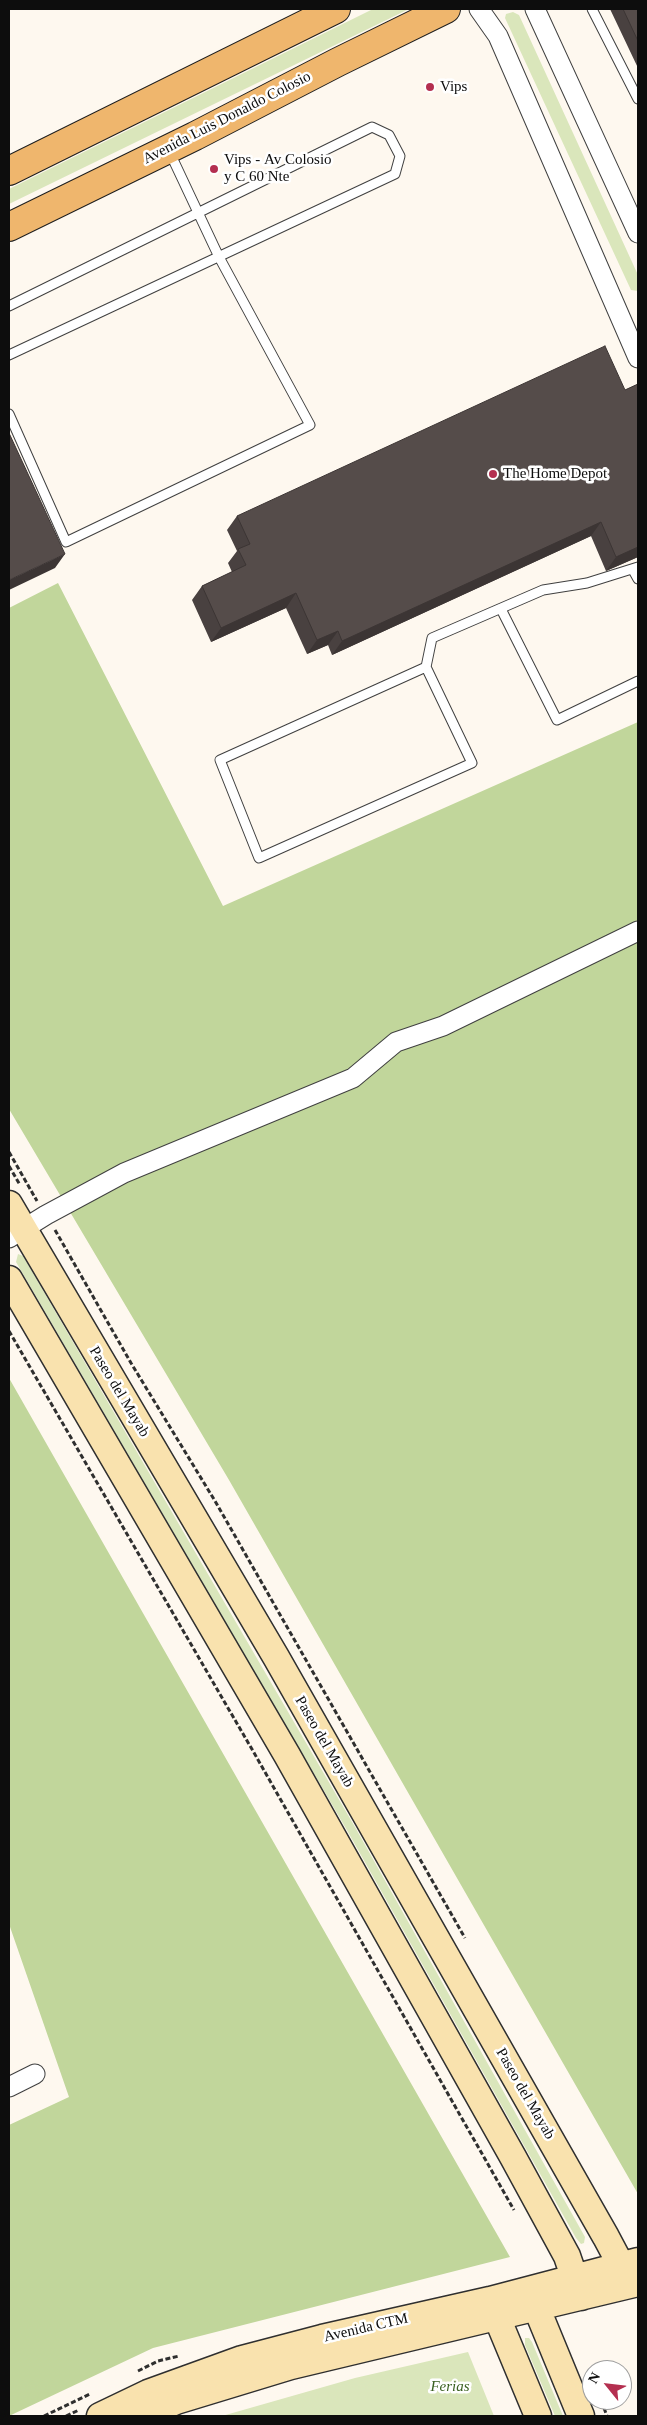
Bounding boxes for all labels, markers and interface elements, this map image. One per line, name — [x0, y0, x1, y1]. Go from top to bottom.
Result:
street label: Avenida Luis Donaldo Colosio — [140, 68, 314, 168]
place label: Vips — [440, 78, 467, 96]
marker: Vips — [424, 81, 436, 93]
place label: Vips - Av Colosio y C 60 Nte — [224, 151, 332, 186]
marker: Vips - Av Colosio y C 60 Nte — [208, 163, 220, 175]
place label: The Home Depot — [503, 465, 607, 483]
marker: The Home Depot — [487, 468, 499, 480]
street label: Paseo del Mayab — [85, 1343, 153, 1441]
street label: Paseo del Mayab — [291, 1693, 357, 1791]
street label: Paseo del Mayab — [492, 2045, 558, 2143]
street label: Avenida CTM — [322, 2310, 410, 2346]
north arrow — [582, 2360, 632, 2410]
text: N — [585, 2370, 603, 2386]
park label: Ferias — [430, 2378, 470, 2396]

